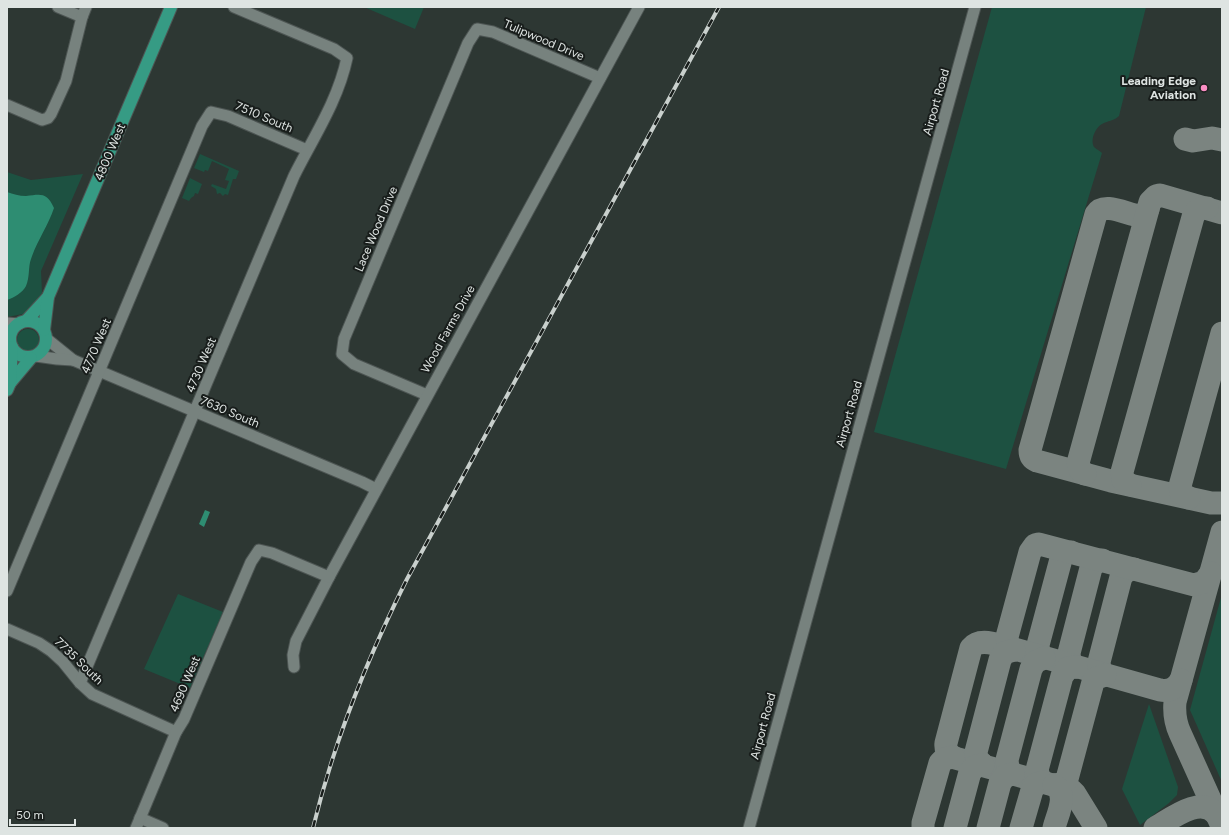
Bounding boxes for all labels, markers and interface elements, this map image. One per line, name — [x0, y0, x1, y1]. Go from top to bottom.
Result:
street label: Tulipwood Drive — [502, 17, 587, 63]
street label: Airport Road — [920, 67, 952, 137]
place label: Leading Edge Aviation — [1121, 74, 1196, 102]
marker: Leading Edge Aviation — [1199, 83, 1209, 93]
street label: 7510 South — [233, 99, 295, 136]
street label: 4800 West — [92, 121, 129, 183]
street label: Lace Wood Drive — [352, 184, 400, 274]
street label: Wood Farms Drive — [418, 282, 478, 375]
street label: 4770 West — [78, 316, 114, 376]
street label: 4730 West — [183, 335, 219, 395]
street label: Airport Road — [833, 379, 865, 449]
street label: 7630 South — [198, 393, 262, 431]
street label: 7735 South — [52, 635, 106, 688]
street label: 4690 West — [167, 653, 203, 714]
street label: Airport Road — [747, 691, 779, 761]
scale bar — [10, 801, 75, 827]
text: 50 m — [16, 808, 44, 822]

